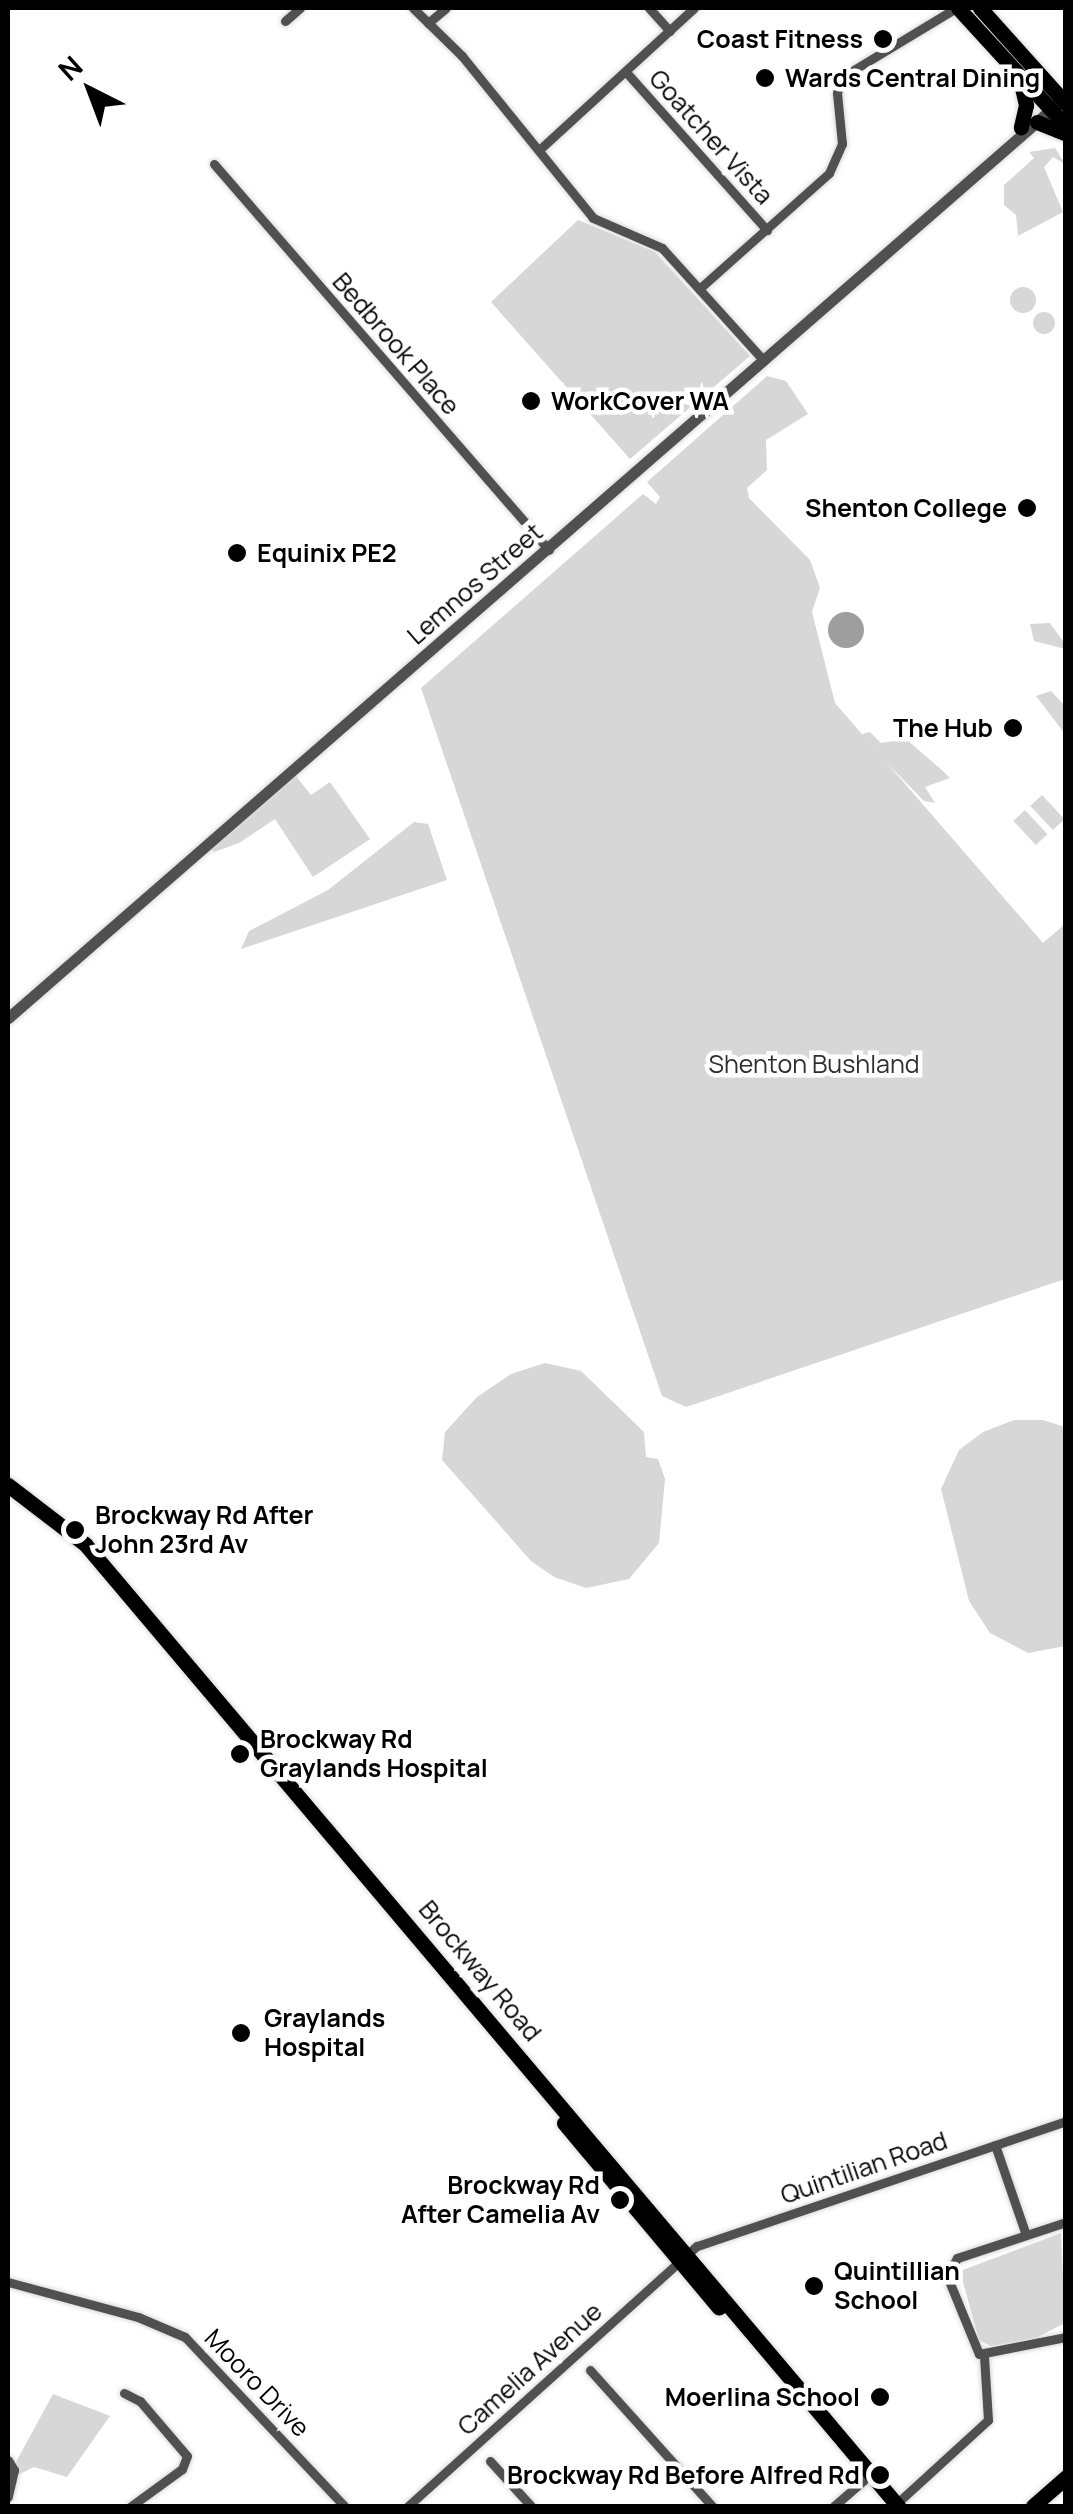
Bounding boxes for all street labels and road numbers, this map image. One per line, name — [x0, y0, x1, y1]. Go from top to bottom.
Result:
street label: Goatcher Vista — [643, 64, 779, 210]
street label: Bedbrook Place — [326, 267, 466, 421]
street label: Lemnos Street — [401, 517, 549, 651]
street label: Brockway Road — [413, 1895, 547, 2047]
street label: Quintilian Road — [777, 2125, 951, 2211]
street label: Camelia Avenue — [452, 2296, 608, 2442]
street label: Mooro Drive — [198, 2323, 316, 2443]

